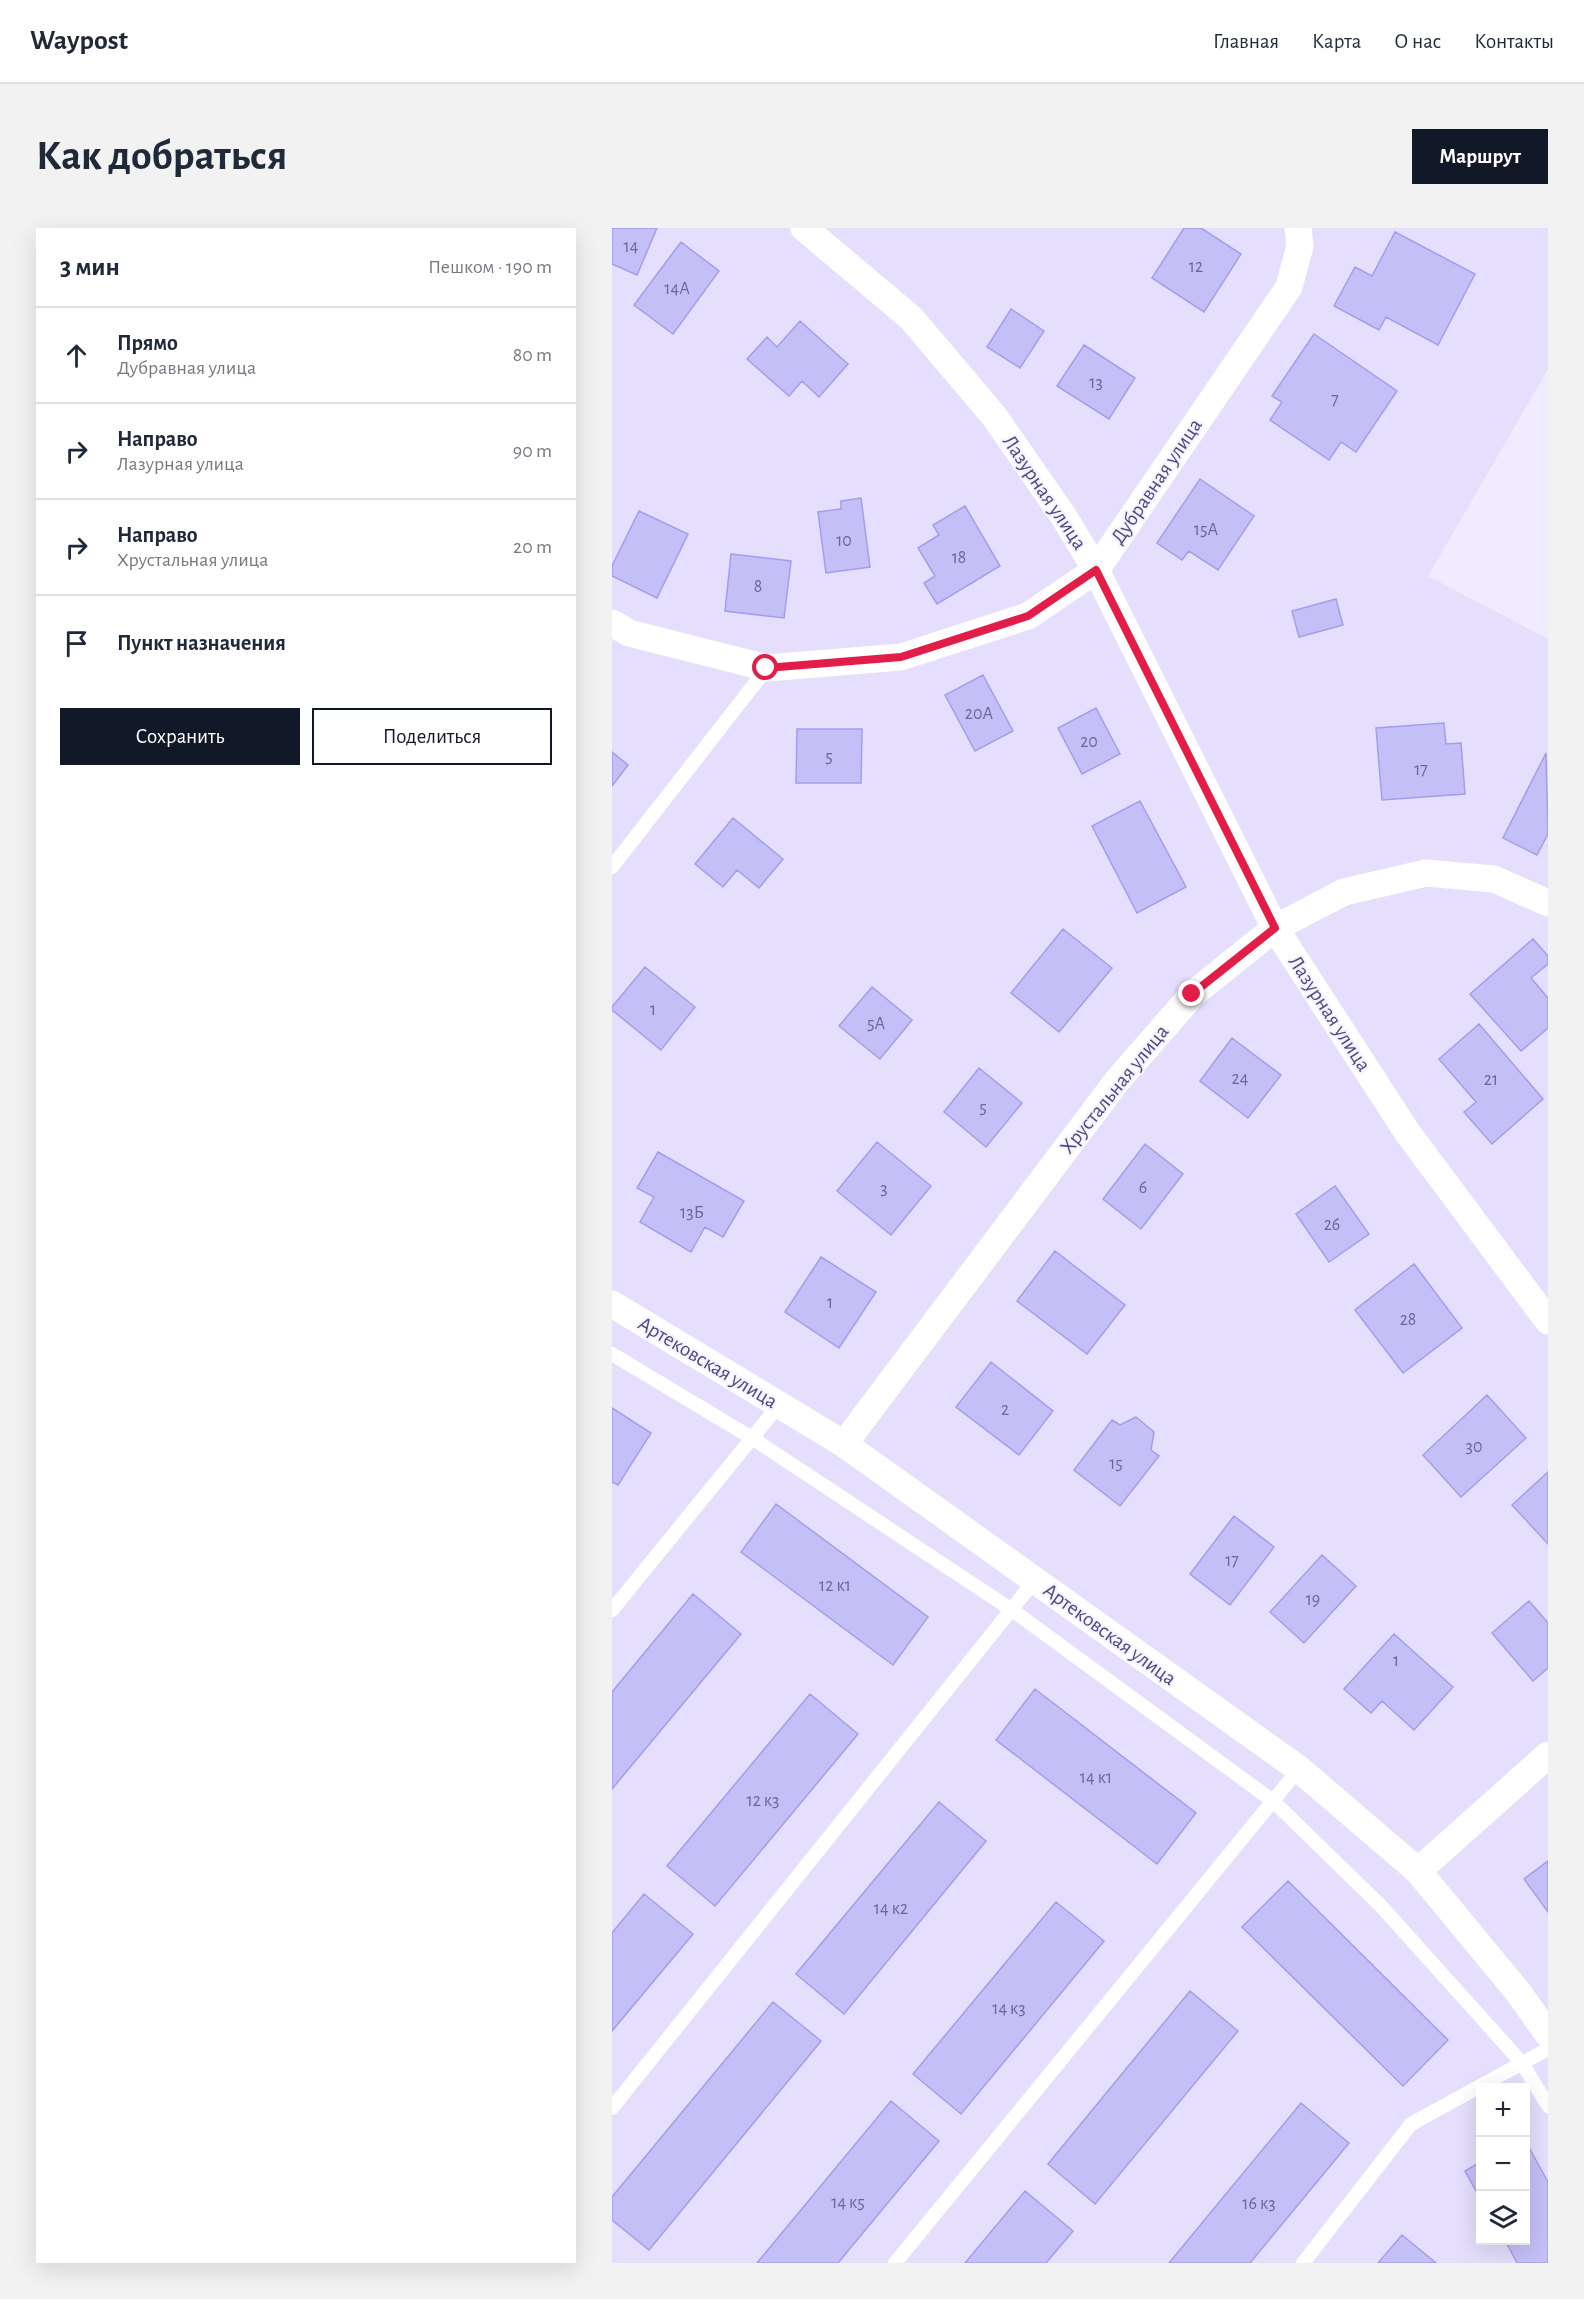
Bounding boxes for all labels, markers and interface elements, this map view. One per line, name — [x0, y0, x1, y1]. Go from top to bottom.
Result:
text: Waypost — [30, 27, 128, 55]
text: Главная — [1213, 31, 1279, 52]
text: Карта — [1312, 31, 1361, 52]
text: О нас — [1394, 31, 1441, 52]
text: Контакты — [1474, 31, 1554, 52]
button: Маршрут — [1412, 129, 1548, 184]
text: Как добраться — [36, 135, 287, 177]
house number: 14 — [624, 238, 639, 256]
text: 3 мин — [60, 254, 120, 280]
text: Пешком · 190 m — [428, 257, 552, 277]
house number: 12 — [1189, 258, 1203, 276]
house number: 14А — [664, 280, 690, 298]
text: Прямо — [117, 332, 178, 354]
icon: ahead — [60, 339, 93, 372]
text: 80 m — [513, 345, 552, 365]
text: Дубравная улица — [117, 358, 256, 378]
house number: 13 — [1089, 374, 1103, 392]
house number: 7 — [1331, 391, 1339, 409]
street label: Дубравная улица — [1107, 415, 1206, 548]
text: Направо — [117, 428, 198, 450]
street label: Лазурная улица — [999, 431, 1091, 554]
icon: right — [60, 435, 93, 468]
text: 90 m — [513, 441, 552, 461]
text: Лазурная улица — [117, 454, 244, 474]
house number: 15А — [1194, 521, 1219, 539]
text: Направо — [117, 524, 198, 546]
icon: right — [60, 531, 93, 564]
house number: 10 — [836, 532, 852, 550]
text: 20 m — [513, 537, 552, 557]
house number: 18 — [952, 549, 966, 567]
text: Хрустальная улица — [117, 550, 269, 570]
house number: 8 — [754, 578, 762, 596]
icon: arrive — [60, 627, 93, 660]
text: Пункт назначения — [117, 632, 286, 654]
route start — [752, 654, 778, 680]
house number: 20А — [965, 705, 994, 723]
button: Сохранить — [60, 708, 300, 765]
button: Поделиться — [312, 708, 552, 765]
house number: 20 — [1080, 733, 1098, 751]
house number: 5 — [825, 748, 833, 766]
house number: 17 — [1414, 761, 1428, 779]
street label: Лазурная улица — [1284, 952, 1375, 1075]
route end — [1178, 980, 1204, 1006]
house number: 1 — [650, 1001, 656, 1019]
house number: 5А — [867, 1015, 885, 1033]
street label: Хрустальная улица — [1056, 1021, 1173, 1158]
house number: 24 — [1232, 1070, 1249, 1088]
house number: 21 — [1484, 1071, 1498, 1089]
house number: 5 — [979, 1099, 987, 1117]
house number: 6 — [1139, 1179, 1147, 1197]
house number: 3 — [880, 1180, 888, 1198]
house number: 13Б — [680, 1204, 704, 1222]
house number: 26 — [1324, 1216, 1340, 1234]
house number: 1 — [827, 1294, 833, 1312]
house number: 28 — [1400, 1311, 1416, 1329]
street label: Артековская улица — [634, 1313, 781, 1412]
house number: 2 — [1001, 1401, 1009, 1419]
house number: 30 — [1466, 1438, 1482, 1456]
house number: 15 — [1109, 1455, 1123, 1473]
house number: 17 — [1225, 1552, 1239, 1570]
house number: 12 к1 — [819, 1577, 851, 1595]
street label: Артековская улица — [1039, 1579, 1180, 1690]
house number: 19 — [1306, 1591, 1320, 1609]
house number: 1 — [1393, 1652, 1399, 1670]
house number: 14 к1 — [1080, 1769, 1112, 1787]
house number: 12 к3 — [746, 1792, 780, 1810]
house number: 14 к2 — [874, 1900, 908, 1918]
house number: 14 к3 — [992, 2000, 1026, 2018]
map controls — [1476, 2083, 1530, 2245]
button: + — [1476, 2083, 1530, 2137]
button: − — [1476, 2137, 1530, 2191]
button: layers — [1476, 2191, 1530, 2245]
house number: 14 к5 — [831, 2194, 865, 2212]
house number: 16 к3 — [1242, 2195, 1276, 2213]

